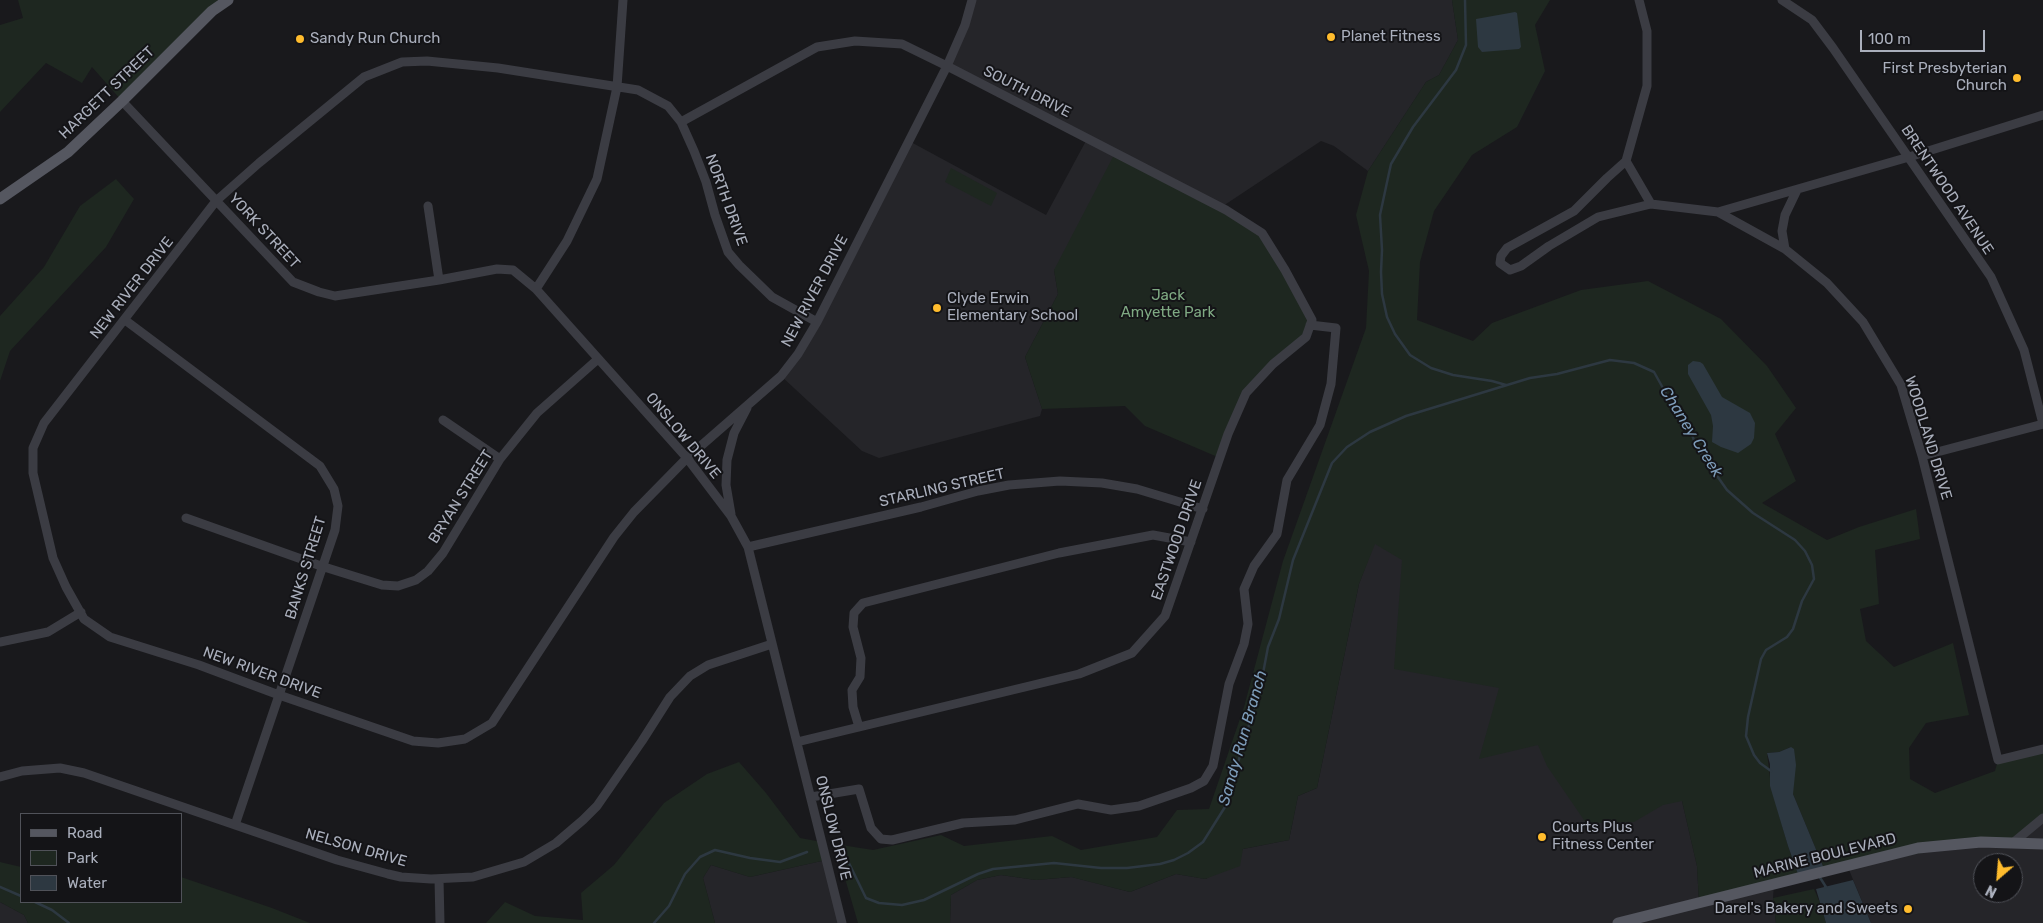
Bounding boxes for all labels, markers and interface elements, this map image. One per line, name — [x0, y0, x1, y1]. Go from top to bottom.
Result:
scale bar — [1863, 20, 1988, 52]
place label: Planet Fitness — [1341, 28, 1441, 46]
place label: Sandy Run Church — [310, 30, 440, 48]
text: 100 m — [1868, 30, 1910, 48]
marker: Planet Fitness — [1325, 31, 1337, 43]
marker: Sandy Run Church — [294, 33, 306, 45]
street label: HARGETT STREET — [56, 43, 158, 143]
place label: First Presbyterian Church — [1883, 60, 2007, 95]
street label: SOUTH DRIVE — [980, 62, 1074, 122]
marker: First Presbyterian Church — [2011, 72, 2023, 84]
street label: BRENTWOOD AVENUE — [1897, 122, 1997, 258]
street label: NORTH DRIVE — [701, 152, 751, 248]
street label: YORK STREET — [225, 190, 303, 272]
street label: NEW RIVER DRIVE — [778, 232, 852, 350]
street label: NEW RIVER DRIVE — [87, 233, 177, 343]
park label: Jack Amyette Park — [1121, 287, 1215, 322]
place label: Clyde Erwin Elementary School — [947, 290, 1078, 325]
marker: Clyde Erwin Elementary School — [931, 302, 943, 314]
street label: WOODLAND DRIVE — [1901, 374, 1955, 502]
water label: Chaney Creek — [1655, 383, 1727, 481]
street label: ONSLOW DRIVE — [642, 389, 724, 483]
street label: BRYAN STREET — [425, 447, 497, 547]
street label: STARLING STREET — [878, 465, 1006, 511]
street label: EASTWOOD DRIVE — [1148, 477, 1206, 603]
street label: BANKS STREET — [282, 514, 330, 622]
street label: NEW RIVER DRIVE — [200, 643, 324, 703]
water label: Sandy Run Branch — [1215, 668, 1271, 808]
street label: ONSLOW DRIVE — [811, 774, 855, 882]
legend — [20, 813, 182, 903]
place label: Courts Plus Fitness Center — [1552, 819, 1654, 854]
text: Road — [67, 824, 103, 842]
street label: NELSON DRIVE — [303, 825, 409, 871]
street label: MARINE BOULEVARD — [1752, 830, 1898, 882]
marker: Courts Plus Fitness Center — [1536, 831, 1548, 843]
text: Park — [67, 849, 98, 867]
north arrow — [1973, 853, 2023, 903]
text: Water — [67, 874, 107, 892]
text: N — [1983, 881, 2000, 901]
place label: Darel's Bakery and Sweets — [1714, 900, 1898, 918]
marker: Darel's Bakery and Sweets — [1902, 903, 1914, 915]

